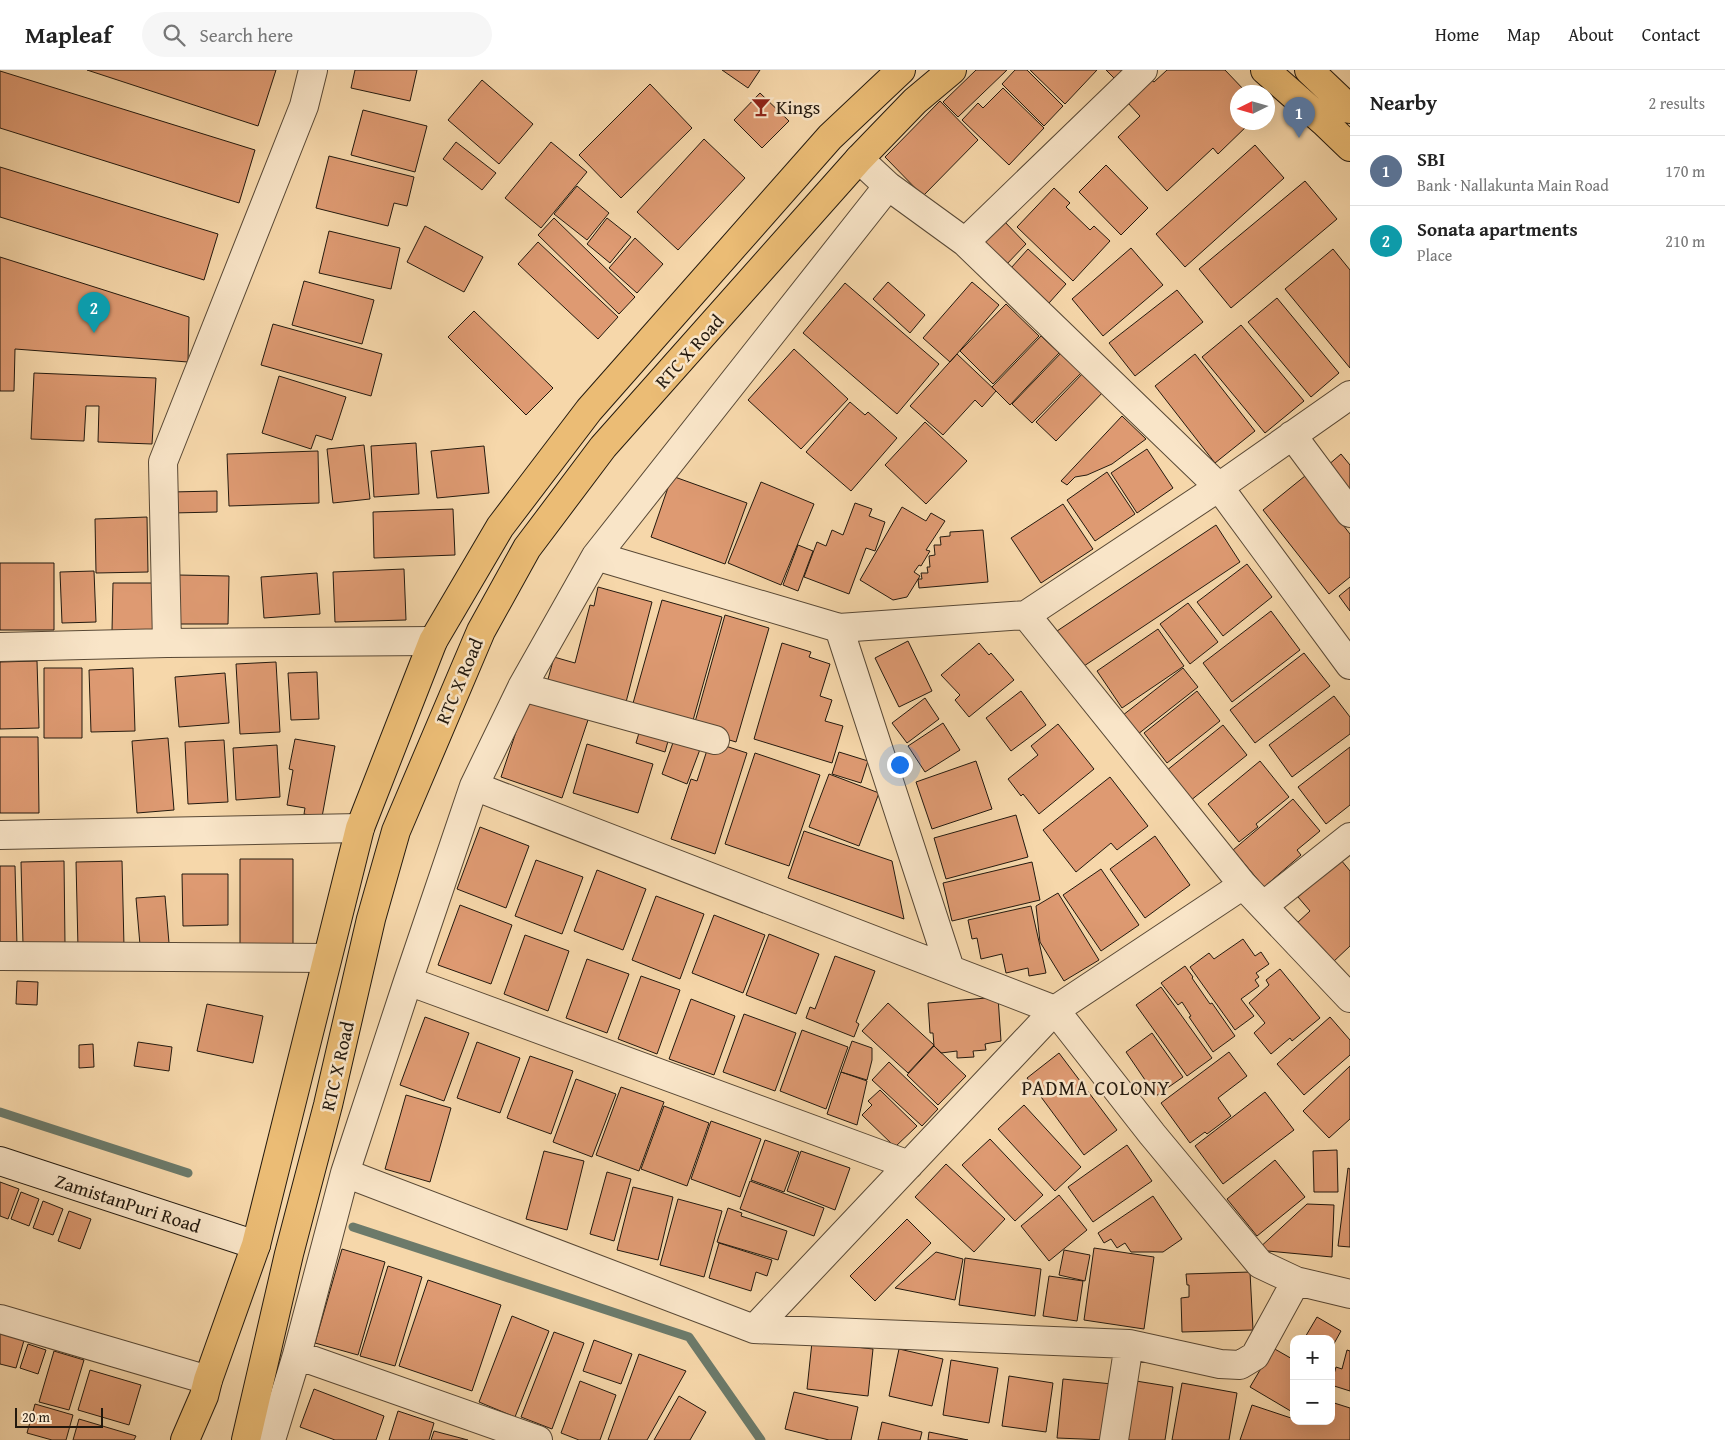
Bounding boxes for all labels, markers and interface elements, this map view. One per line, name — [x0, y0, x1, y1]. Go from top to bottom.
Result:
search box — [142, 12, 492, 57]
text: Mapleaf — [25, 17, 112, 52]
icon: search — [160, 21, 188, 49]
text: Search here — [200, 21, 293, 49]
text: Home — [1435, 21, 1479, 48]
text: Map — [1507, 21, 1540, 48]
text: About — [1568, 21, 1614, 48]
text: Contact — [1642, 21, 1700, 48]
north arrow — [1230, 85, 1275, 130]
text: Nearby — [1370, 87, 1437, 118]
text: 2 results — [1648, 91, 1705, 115]
place label: Kings — [776, 93, 820, 121]
bar icon: Kings — [750, 96, 772, 118]
pin: 1 — [1283, 97, 1315, 138]
text: SBI — [1417, 145, 1445, 173]
text: 1 — [1382, 159, 1390, 183]
text: 170 m — [1665, 159, 1705, 183]
text: Bank · Nallakunta Main Road — [1417, 173, 1609, 197]
text: Sonata apartments — [1417, 215, 1578, 243]
text: 2 — [1382, 229, 1390, 253]
text: 210 m — [1665, 229, 1705, 253]
text: Place — [1417, 243, 1452, 267]
pin: 2 — [78, 292, 110, 333]
street label: RTC X Road — [648, 307, 731, 394]
street label: RTC X Road — [428, 633, 490, 729]
your location — [887, 752, 913, 778]
street label: RTC X Road — [313, 1017, 361, 1114]
district label: PADMA COLONY — [1022, 1073, 1170, 1102]
street label: ZamistanPuri Road — [52, 1166, 205, 1240]
map controls — [1290, 1335, 1335, 1425]
button: + — [1290, 1335, 1335, 1380]
button: − — [1290, 1380, 1335, 1425]
scale bar — [15, 1405, 102, 1428]
text: 20 m — [22, 1407, 50, 1427]

